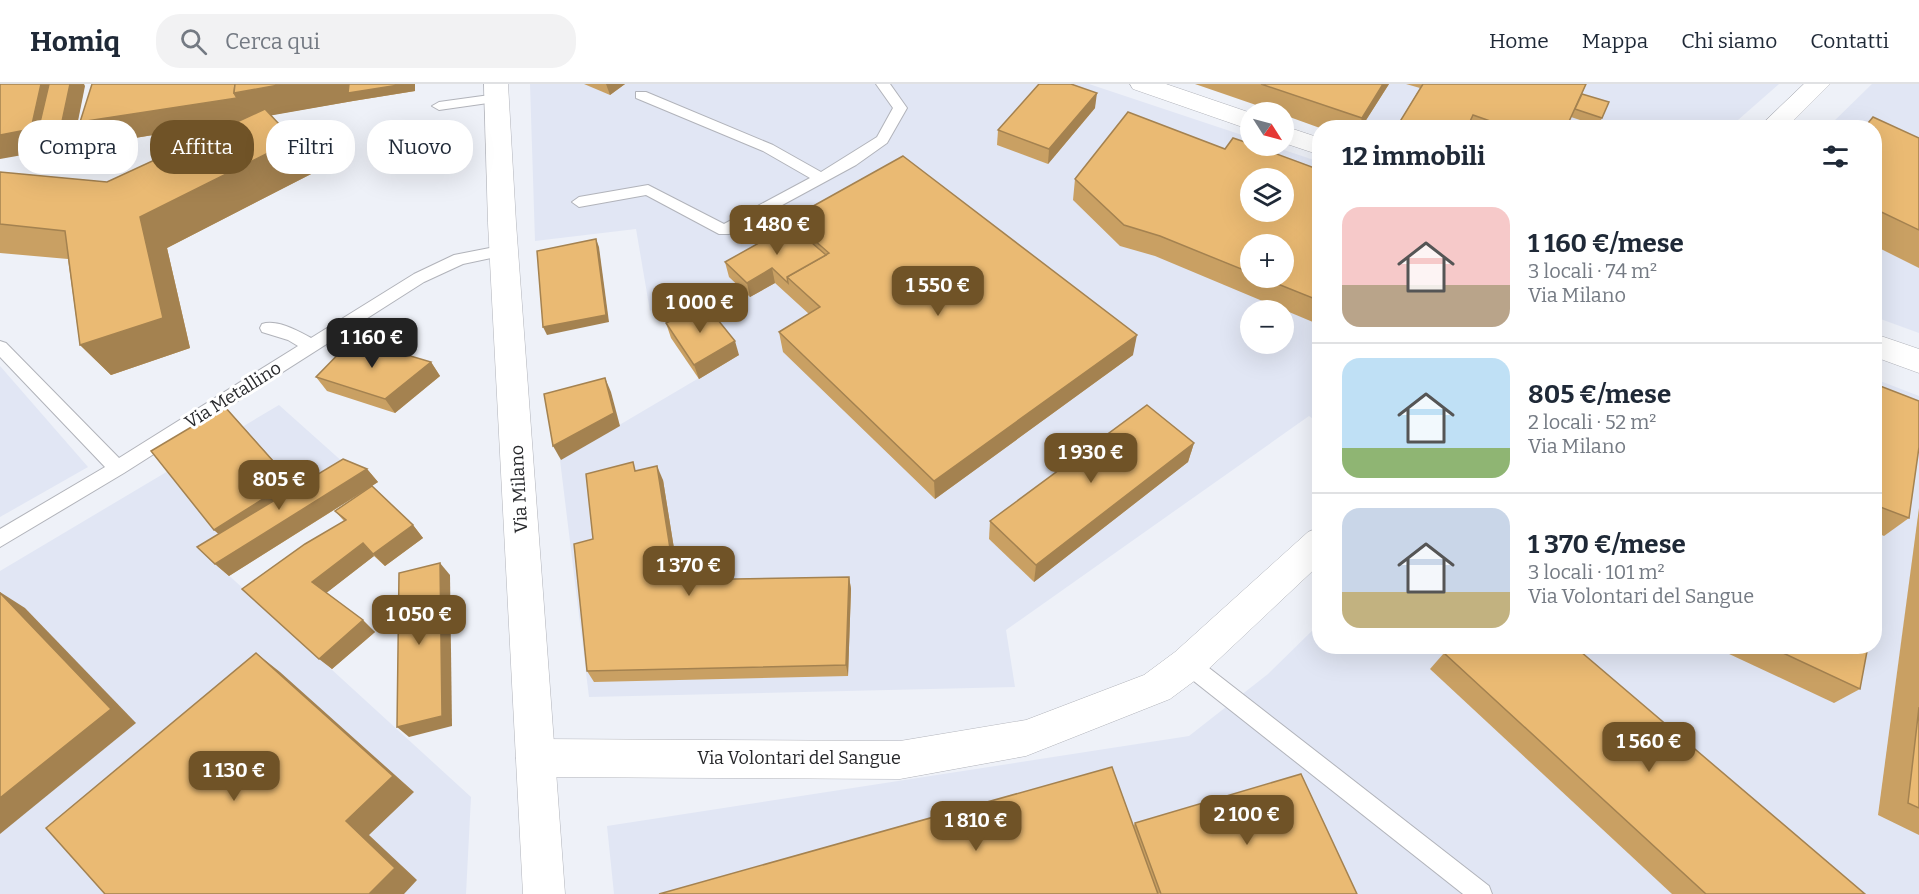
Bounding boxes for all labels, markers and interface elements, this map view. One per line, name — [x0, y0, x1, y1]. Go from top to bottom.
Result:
search box — [156, 14, 576, 68]
text: Homiq — [30, 25, 120, 58]
icon: search — [177, 25, 210, 58]
text: Cerca qui — [225, 28, 320, 55]
text: Home — [1489, 28, 1549, 54]
text: Mappa — [1582, 28, 1648, 54]
text: Chi siamo — [1681, 28, 1777, 54]
text: Contatti — [1810, 28, 1889, 54]
north arrow — [1240, 102, 1294, 156]
map controls — [1240, 102, 1294, 354]
chip: Compra — [18, 120, 138, 174]
chip: Affitta — [150, 120, 254, 174]
chip: Filtri — [266, 120, 355, 174]
chip: Nuovo — [367, 120, 473, 174]
icon: filters — [1819, 140, 1852, 173]
text: 12 immobili — [1342, 141, 1485, 172]
button: layers — [1240, 168, 1294, 222]
pin: 1 480 € — [722, 205, 832, 256]
text: 1 480 € — [744, 212, 810, 236]
text: 1 160 €/mese — [1528, 228, 1684, 259]
icon: home — [1390, 231, 1462, 303]
button: + — [1240, 234, 1294, 288]
text: 3 locali · 74 m² — [1528, 259, 1657, 283]
pin: 1 550 € — [883, 266, 993, 317]
text: 1 550 € — [906, 273, 970, 297]
pin: 1 000 € — [645, 283, 755, 334]
text: Via Milano — [1528, 283, 1626, 307]
text: 1 000 € — [666, 290, 734, 314]
button: − — [1240, 300, 1294, 354]
pin: 1 160 € — [317, 318, 427, 369]
text: 1 160 € — [341, 325, 403, 349]
street label: Via Metallino — [181, 357, 285, 433]
text: 805 €/mese — [1528, 379, 1671, 410]
icon: home — [1390, 382, 1462, 454]
text: 2 locali · 52 m² — [1528, 410, 1656, 434]
pin: 1 930 € — [1036, 433, 1146, 484]
text: Via Milano — [1528, 434, 1626, 458]
text: 1 930 € — [1058, 440, 1124, 464]
street label: Via Milano — [506, 444, 532, 534]
pin: 805 € — [237, 460, 321, 511]
text: 805 € — [252, 467, 306, 491]
text: 1 370 €/mese — [1528, 529, 1686, 560]
icon: home — [1390, 532, 1462, 604]
pin: 1 370 € — [634, 546, 744, 597]
text: 1 370 € — [657, 553, 721, 577]
text: 3 locali · 101 m² — [1528, 560, 1665, 584]
text: Via Volontari del Sangue — [1528, 584, 1754, 608]
pin: 1 050 € — [364, 595, 474, 646]
text: 1 050 € — [386, 602, 452, 626]
pin: 1 560 € — [1594, 722, 1704, 773]
text: 1 560 € — [1616, 729, 1682, 753]
street label: Via Volontari del Sangue — [697, 747, 901, 769]
pin: 1 130 € — [179, 751, 289, 802]
text: 1 130 € — [203, 758, 265, 782]
pin: 2 100 € — [1192, 795, 1302, 846]
pin: 1 810 € — [921, 801, 1031, 852]
text: 2 100 € — [1214, 802, 1280, 826]
text: 1 810 € — [944, 808, 1008, 832]

